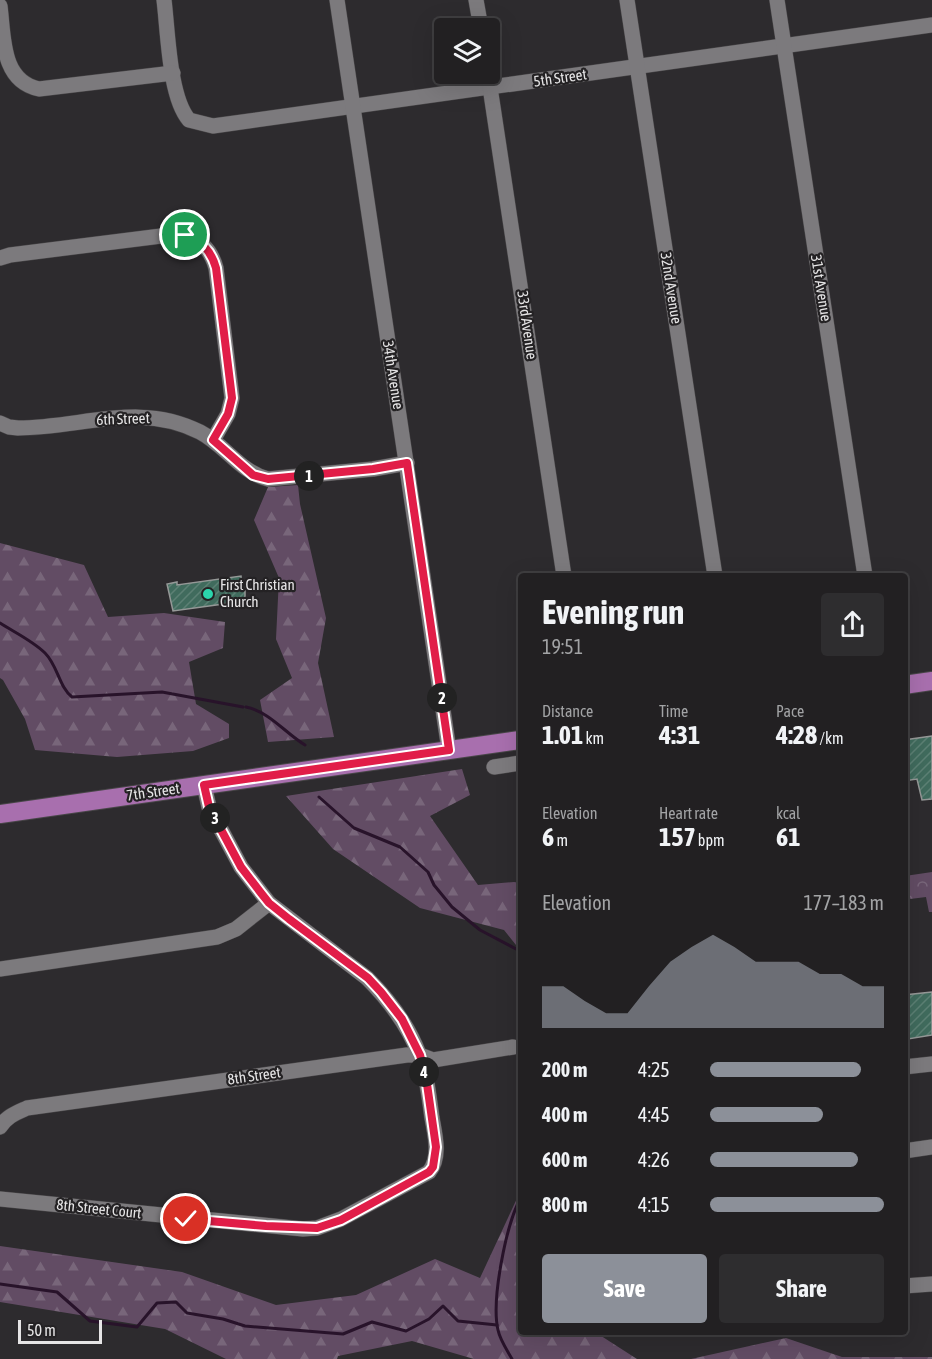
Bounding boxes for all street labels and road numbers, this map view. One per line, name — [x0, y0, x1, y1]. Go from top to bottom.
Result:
street label: 5th Street — [532, 65, 588, 90]
street label: 32nd Avenue — [657, 251, 686, 325]
street label: 31st Avenue — [808, 253, 835, 323]
street label: 33rd Avenue — [514, 289, 541, 361]
street label: 34th Avenue — [380, 339, 407, 411]
street label: 6th Street — [96, 409, 150, 428]
street label: 7th Street — [125, 779, 181, 804]
street label: 8th Street — [226, 1063, 282, 1088]
street label: 8th Street Court — [56, 1196, 142, 1221]

